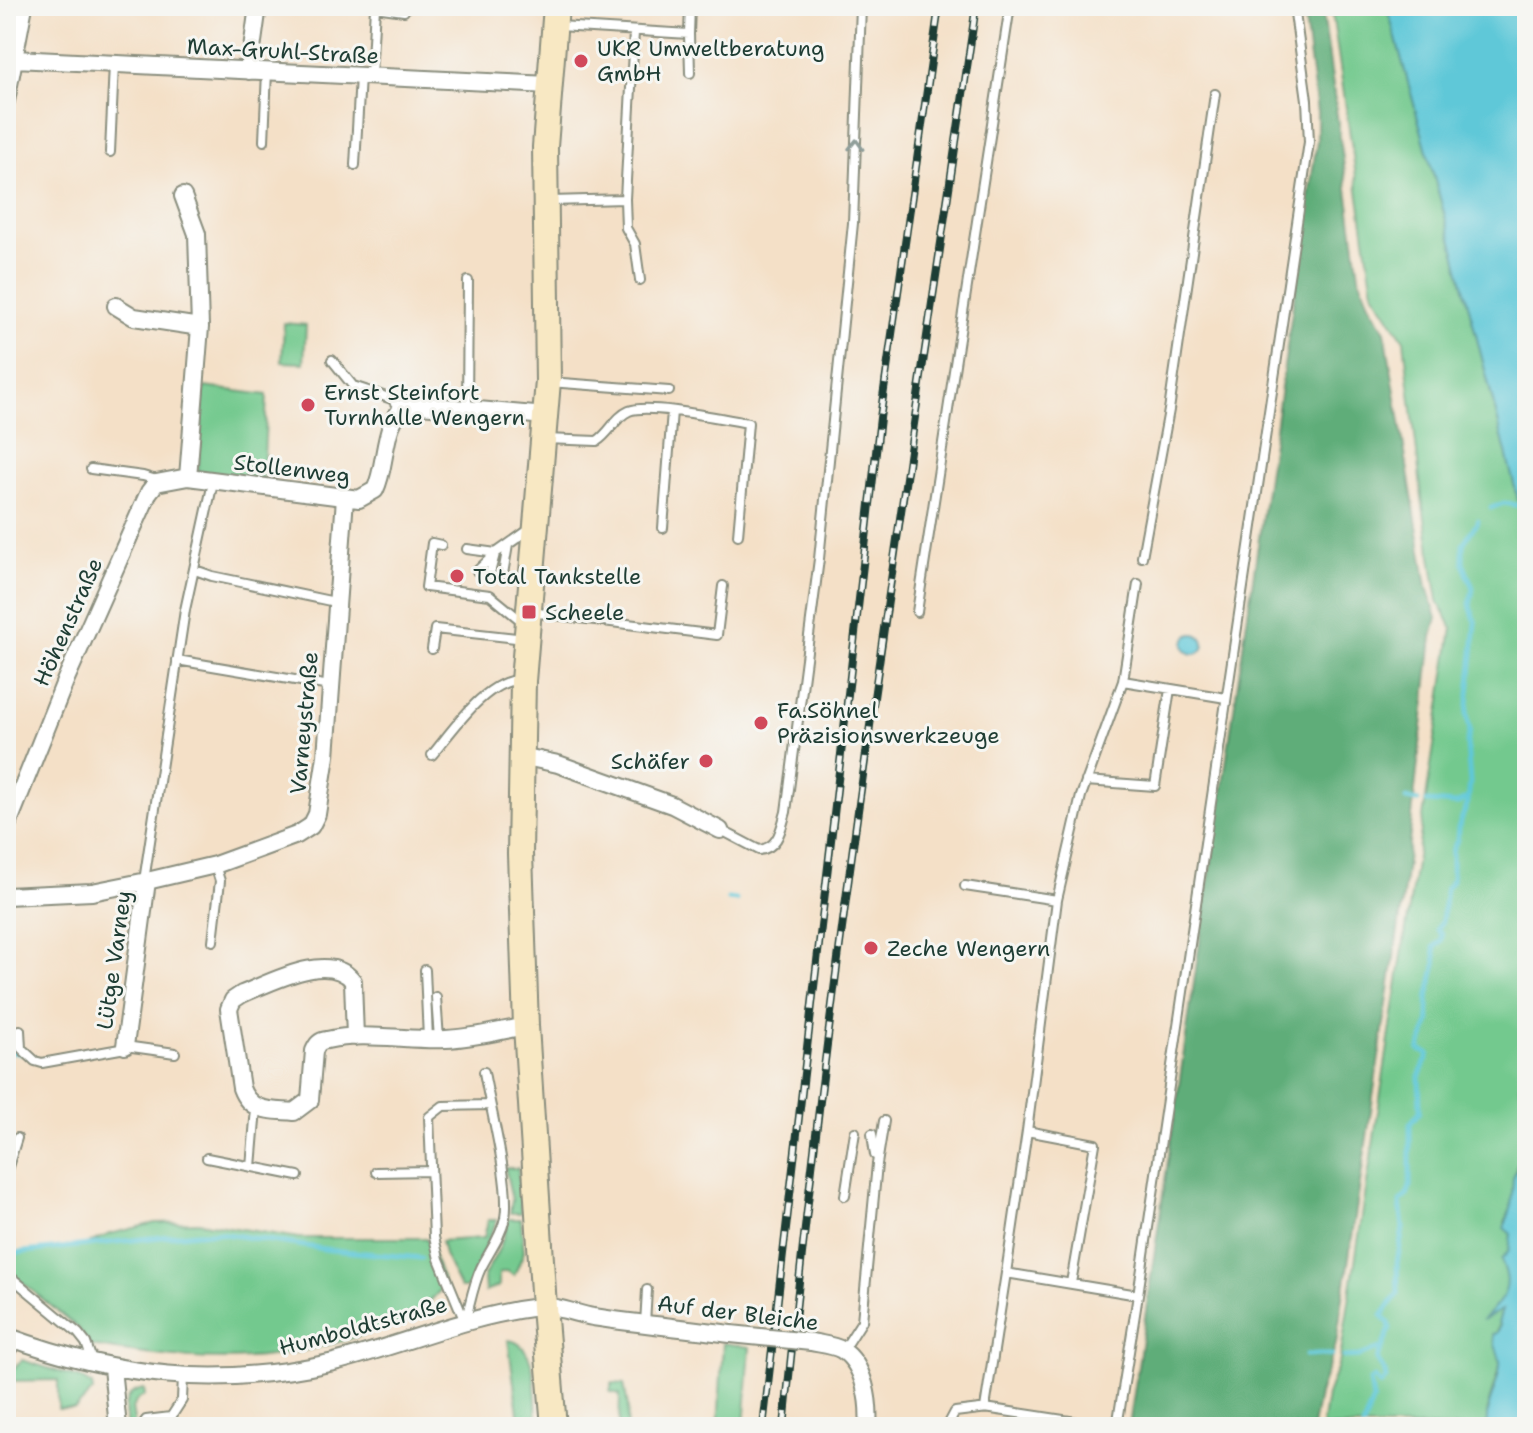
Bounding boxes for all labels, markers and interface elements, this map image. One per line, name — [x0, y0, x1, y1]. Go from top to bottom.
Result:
street label: Max-Gruhl-Straße — [186, 31, 380, 71]
place label: UKR Umweltberatung GmbH — [597, 34, 824, 88]
marker: UKR Umweltberatung GmbH — [572, 52, 590, 70]
one-way arrow — [847, 138, 864, 151]
place label: Ernst Steinfort Turnhalle Wengern — [324, 378, 525, 432]
marker: Ernst Steinfort Turnhalle Wengern — [299, 396, 317, 414]
street label: Stollenweg — [232, 447, 352, 491]
street label: Höhenstraße — [27, 553, 109, 691]
place label: Total Tankstelle — [473, 562, 642, 591]
marker: Total Tankstelle — [448, 567, 466, 585]
place label: Scheele — [545, 598, 624, 627]
marker: Scheele — [520, 603, 538, 621]
street label: Varneystraße — [283, 650, 325, 796]
place label: Fa.Söhnel Präzisionswerkzeuge — [777, 696, 1000, 750]
marker: Fa.Söhnel Präzisionswerkzeuge — [752, 714, 770, 732]
place label: Schäfer — [611, 747, 690, 776]
marker: Schäfer — [697, 752, 715, 770]
street label: Lütge Varney — [90, 889, 138, 1031]
place label: Zeche Wengern — [887, 934, 1050, 963]
marker: Zeche Wengern — [862, 939, 880, 957]
street label: Auf der Bleiche — [656, 1289, 820, 1337]
street label: Humboldtstraße — [276, 1290, 450, 1362]

